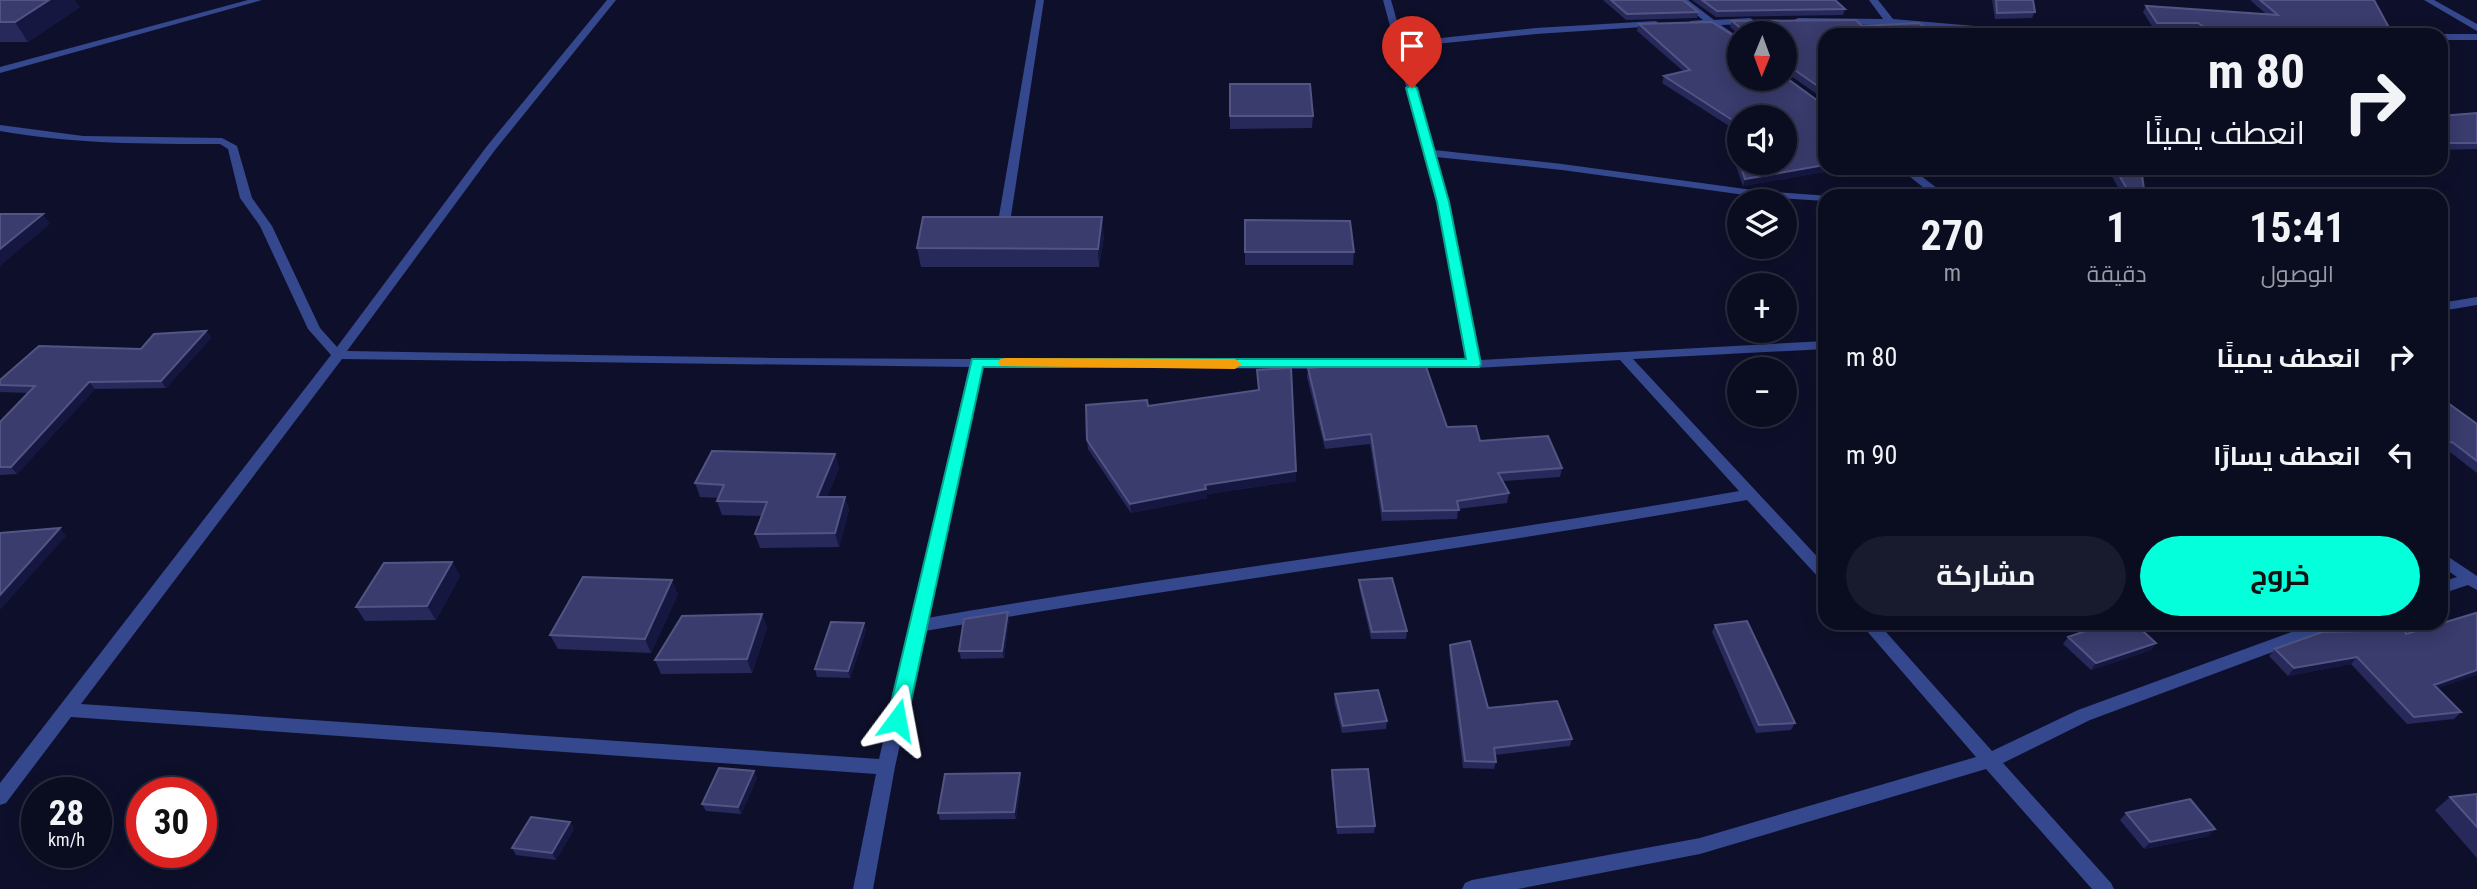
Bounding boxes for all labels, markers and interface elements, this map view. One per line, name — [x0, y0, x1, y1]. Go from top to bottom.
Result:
pin — [1382, 16, 1442, 88]
north arrow — [1727, 21, 1797, 91]
map controls — [1727, 21, 1797, 427]
icon: arrive — [1393, 27, 1431, 65]
text: 80 m — [2208, 43, 2305, 100]
icon: right — [2329, 56, 2420, 147]
button: sound — [1727, 105, 1797, 175]
text: انعطف يمينًا — [2144, 114, 2305, 152]
button: layers — [1727, 189, 1797, 259]
text: 1 — [2106, 203, 2127, 252]
text: 15:41 — [2249, 203, 2345, 252]
text: 270 — [1921, 211, 1984, 260]
text: m — [1944, 260, 1961, 287]
text: دقيقة — [2087, 261, 2147, 288]
text: الوصول — [2261, 261, 2334, 288]
button: + — [1727, 273, 1797, 343]
icon: right — [2382, 338, 2420, 376]
text: 80 m — [1846, 342, 1897, 372]
text: انعطف يمينًا — [2216, 343, 2361, 373]
button: − — [1727, 357, 1797, 427]
icon: left — [2382, 436, 2420, 474]
text: 90 m — [1846, 440, 1897, 470]
text: انعطف يسارًا — [2213, 441, 2361, 471]
button: مشاركة — [1846, 536, 2126, 616]
button: خروج — [2140, 536, 2420, 616]
position arrow — [860, 683, 934, 757]
speed limit sign: 30 — [126, 777, 217, 868]
text: 28 — [49, 793, 84, 834]
text: km/h — [48, 829, 85, 850]

